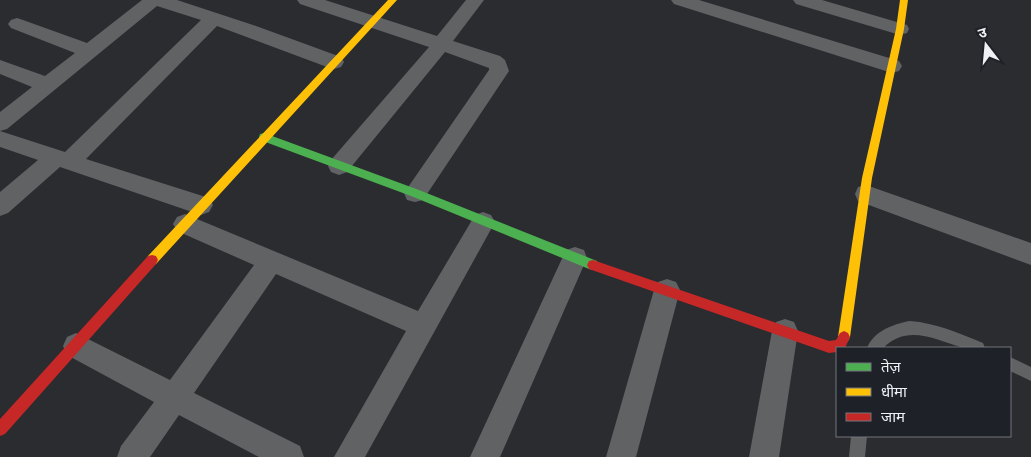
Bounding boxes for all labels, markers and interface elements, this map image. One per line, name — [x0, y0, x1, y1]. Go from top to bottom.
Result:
north arrow — [961, 20, 1011, 70]
text: उ — [976, 23, 990, 43]
legend — [836, 347, 1011, 437]
text: तेज़ — [881, 357, 902, 377]
text: धीमा — [881, 382, 908, 402]
text: जाम — [881, 407, 906, 427]

